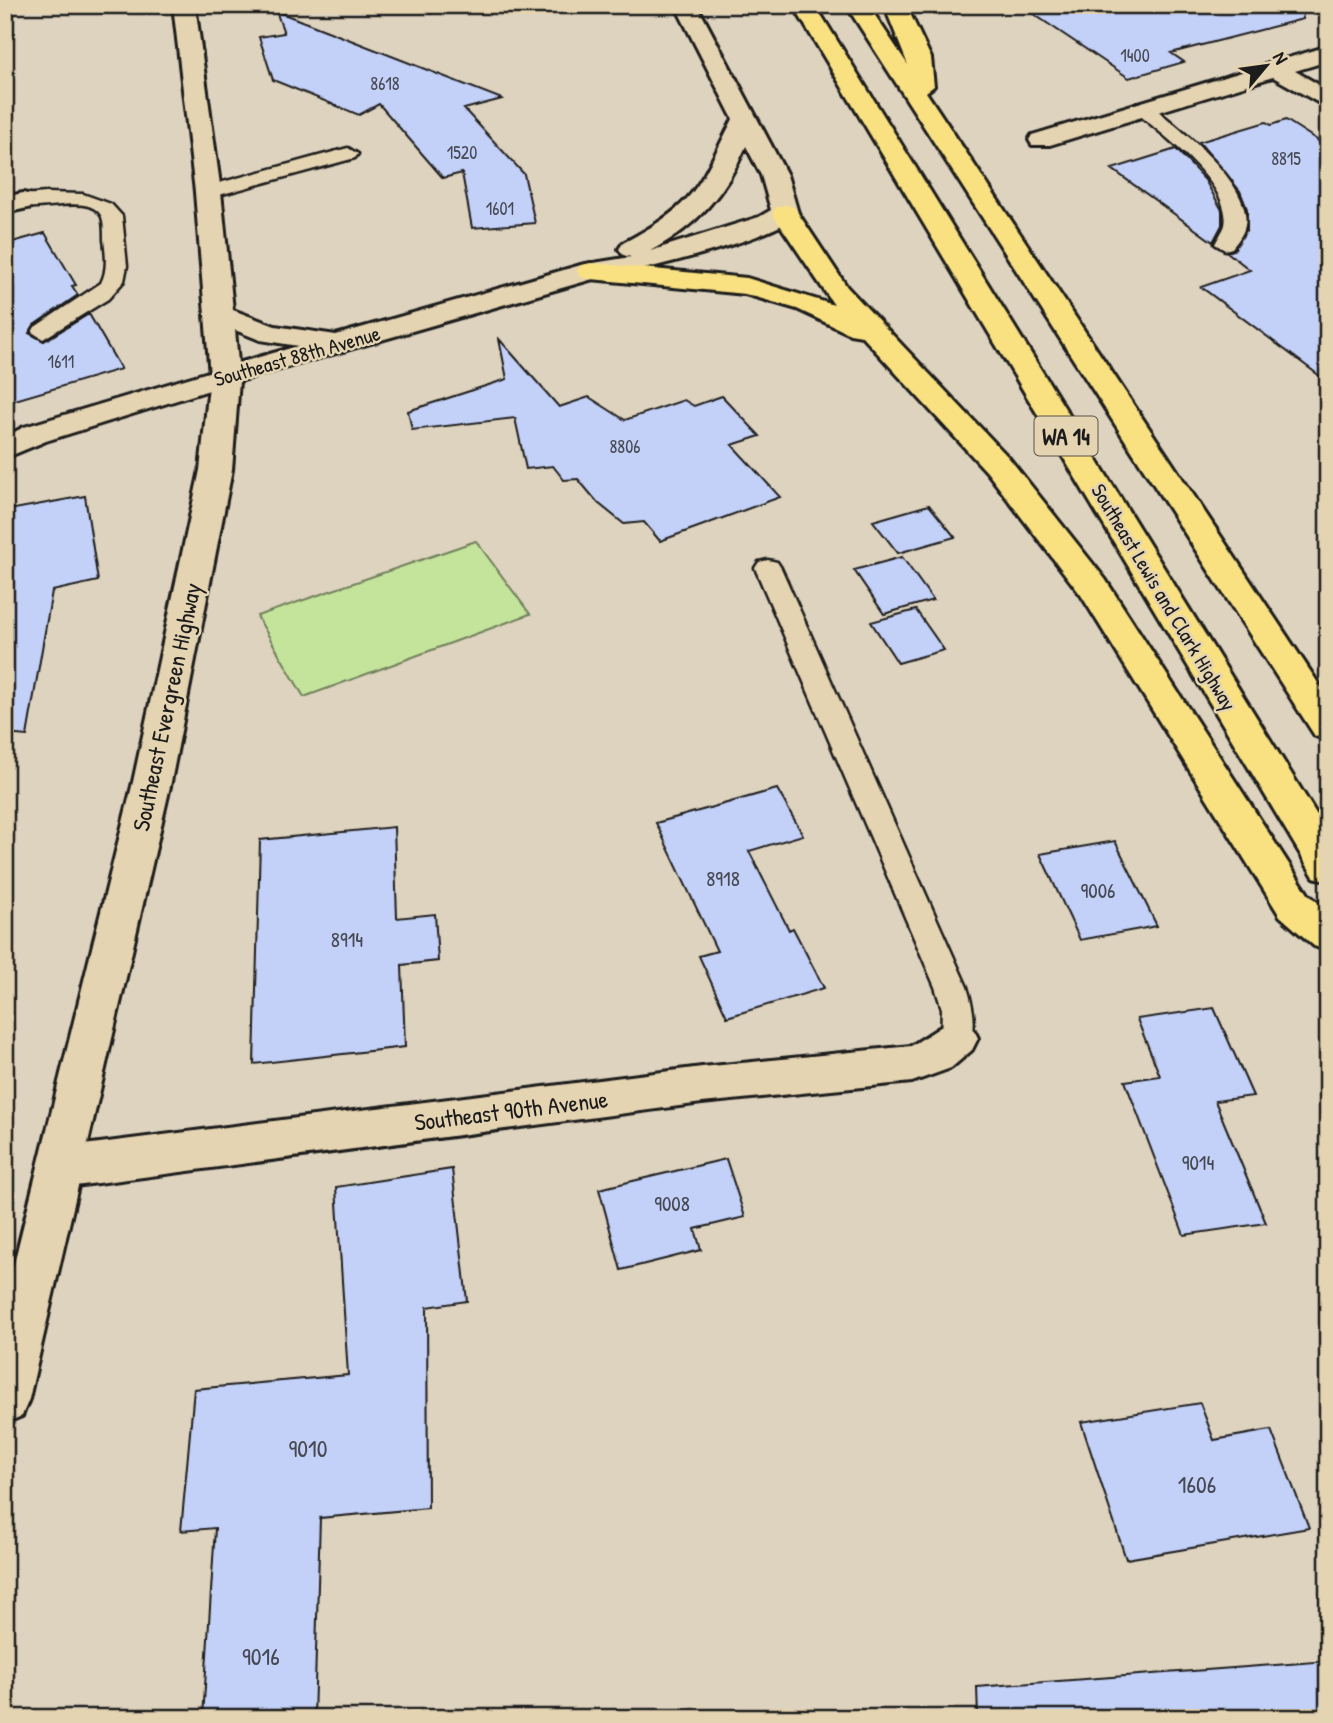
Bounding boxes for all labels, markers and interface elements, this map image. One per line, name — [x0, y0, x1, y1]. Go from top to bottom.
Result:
north arrow — [1232, 32, 1302, 102]
house number: 1400 — [1120, 43, 1150, 68]
text: N — [1267, 47, 1295, 68]
house number: 8618 — [370, 71, 400, 96]
house number: 1520 — [447, 140, 477, 165]
house number: 8815 — [1271, 146, 1301, 171]
house number: 1601 — [486, 196, 514, 221]
street label: Southeast 88th Avenue — [211, 318, 383, 394]
house number: 1611 — [48, 349, 74, 374]
road number: WA 14 — [1034, 416, 1098, 456]
house number: 8806 — [610, 434, 640, 459]
street label: Southeast Lewis and Clark Highway — [1085, 478, 1243, 716]
street label: Southeast Evergreen Highway — [124, 580, 208, 834]
house number: 8918 — [706, 864, 740, 893]
house number: 9006 — [1081, 876, 1115, 905]
house number: 8914 — [331, 925, 363, 954]
street label: Southeast 90th Avenue — [412, 1082, 610, 1138]
house number: 9014 — [1182, 1148, 1214, 1177]
house number: 9008 — [654, 1189, 690, 1218]
house number: 9010 — [288, 1432, 328, 1464]
house number: 1606 — [1178, 1468, 1216, 1500]
house number: 9016 — [242, 1640, 280, 1672]

